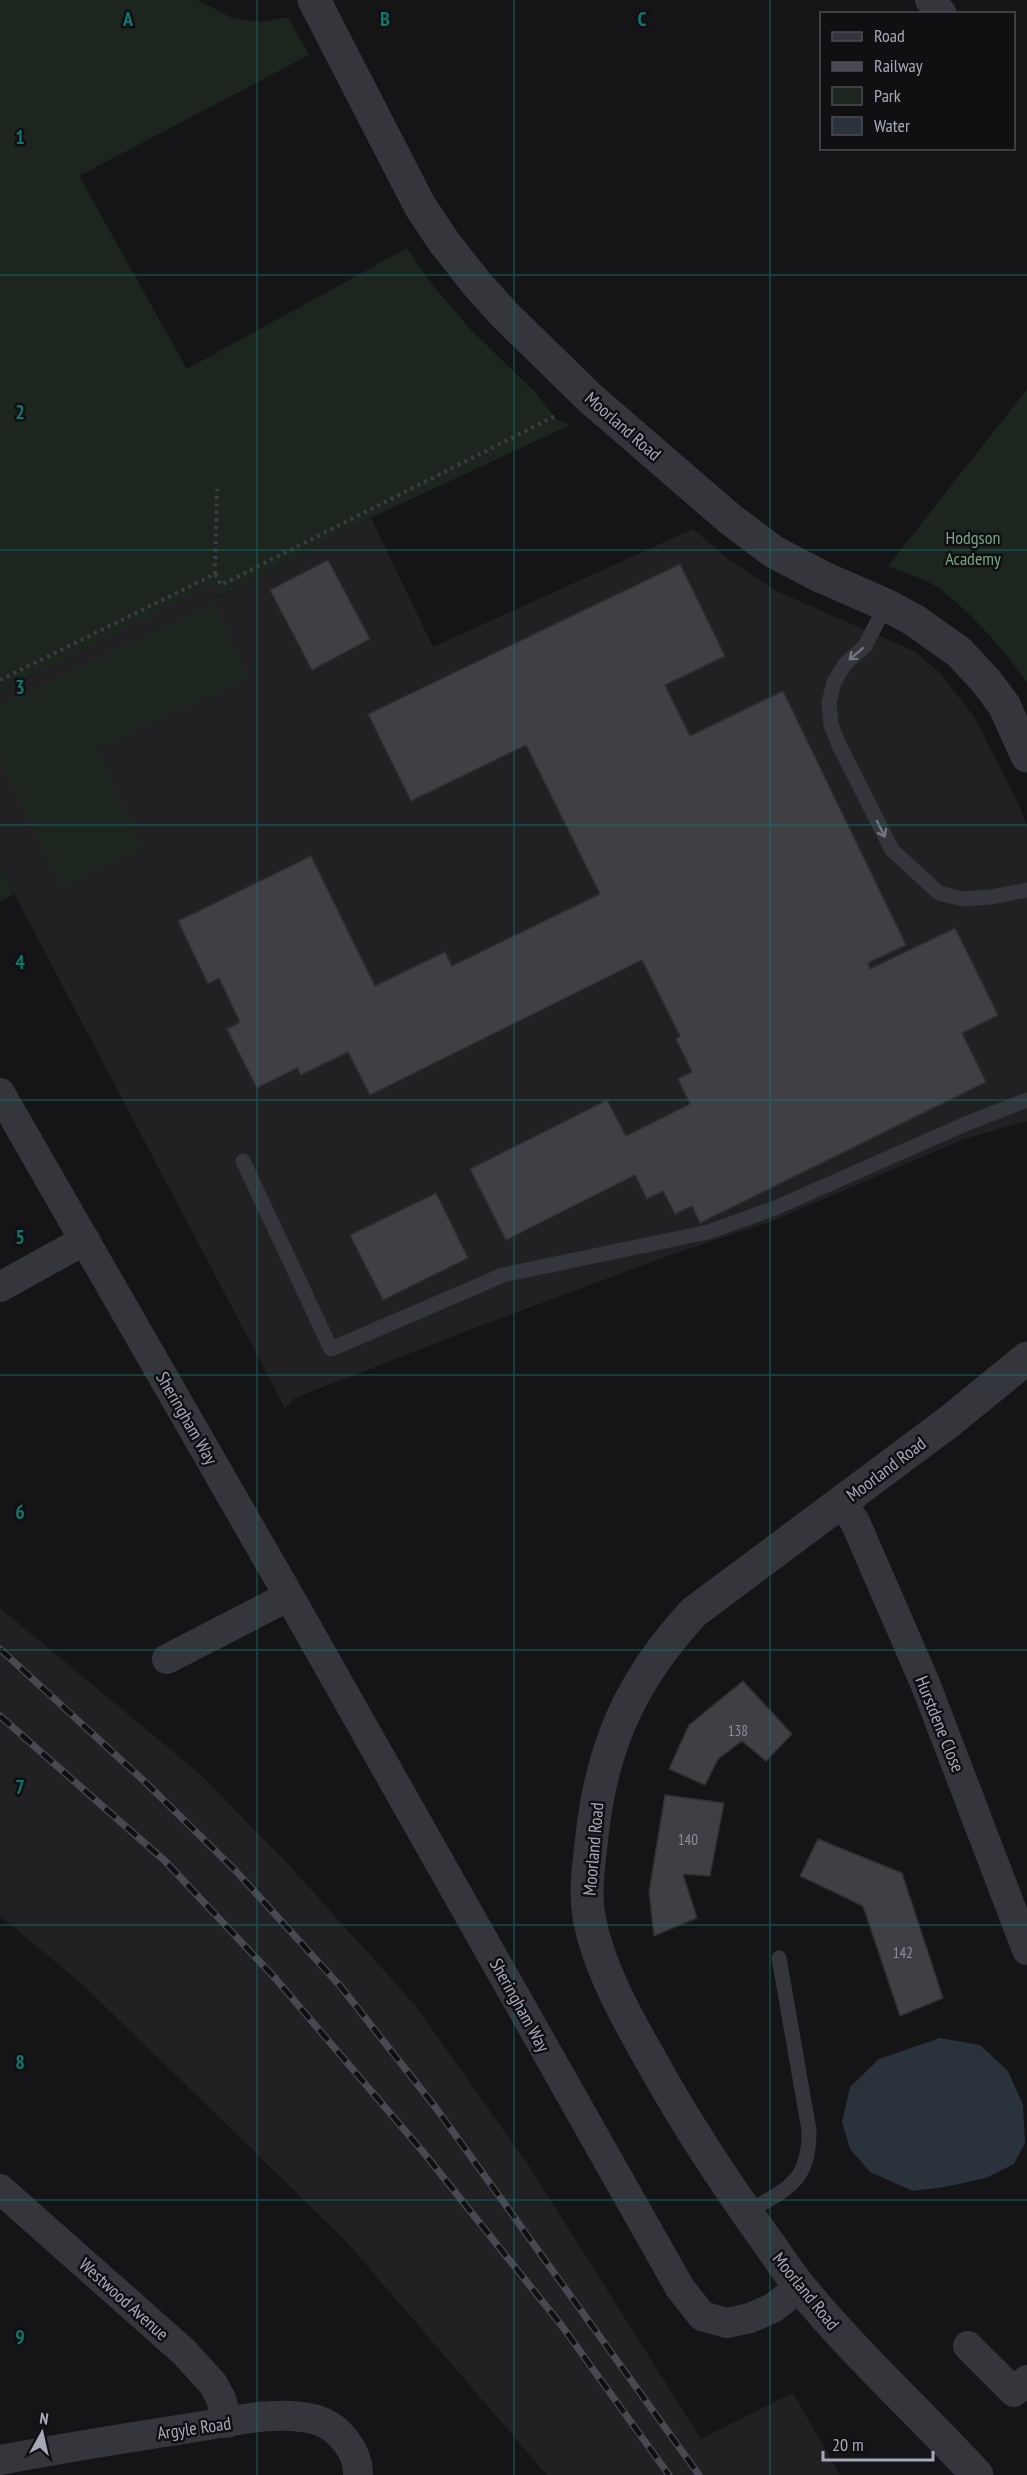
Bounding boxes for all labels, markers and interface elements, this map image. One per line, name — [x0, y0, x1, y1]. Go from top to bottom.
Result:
text: A — [122, 6, 134, 32]
text: B — [380, 6, 390, 32]
text: C — [637, 6, 647, 32]
legend — [820, 12, 1015, 150]
text: Road — [874, 24, 905, 47]
text: Railway — [874, 54, 923, 77]
text: Park — [874, 84, 901, 107]
text: Water — [874, 114, 910, 137]
text: 1 — [15, 124, 25, 150]
street label: Moorland Road — [580, 387, 666, 465]
text: 2 — [15, 399, 25, 425]
park label: Hodgson Academy — [945, 526, 1001, 570]
one-way arrow — [849, 647, 864, 661]
text: 3 — [15, 674, 25, 700]
one-way arrow — [876, 820, 888, 838]
text: 4 — [15, 949, 25, 975]
text: 5 — [15, 1224, 25, 1250]
street label: Sheringham Way — [151, 1367, 223, 1469]
street label: Moorland Road — [842, 1432, 930, 1506]
text: 6 — [15, 1499, 25, 1525]
street label: Hurstdene Close — [910, 1673, 970, 1775]
house number: 138 — [728, 1721, 748, 1740]
text: 7 — [15, 1774, 25, 1800]
street label: Moorland Road — [577, 1801, 609, 1897]
house number: 140 — [678, 1830, 698, 1849]
house number: 142 — [893, 1943, 913, 1962]
street label: Sheringham Way — [485, 1954, 555, 2056]
text: 8 — [15, 2049, 25, 2075]
street label: Moorland Road — [768, 2247, 844, 2335]
street label: Westwood Avenue — [74, 2253, 174, 2345]
text: 9 — [15, 2324, 25, 2350]
north arrow — [12, 2403, 72, 2463]
text: N — [38, 2408, 50, 2429]
street label: Argyle Road — [156, 2411, 232, 2445]
scale bar — [823, 2424, 932, 2462]
text: 20 m — [832, 2433, 864, 2456]

